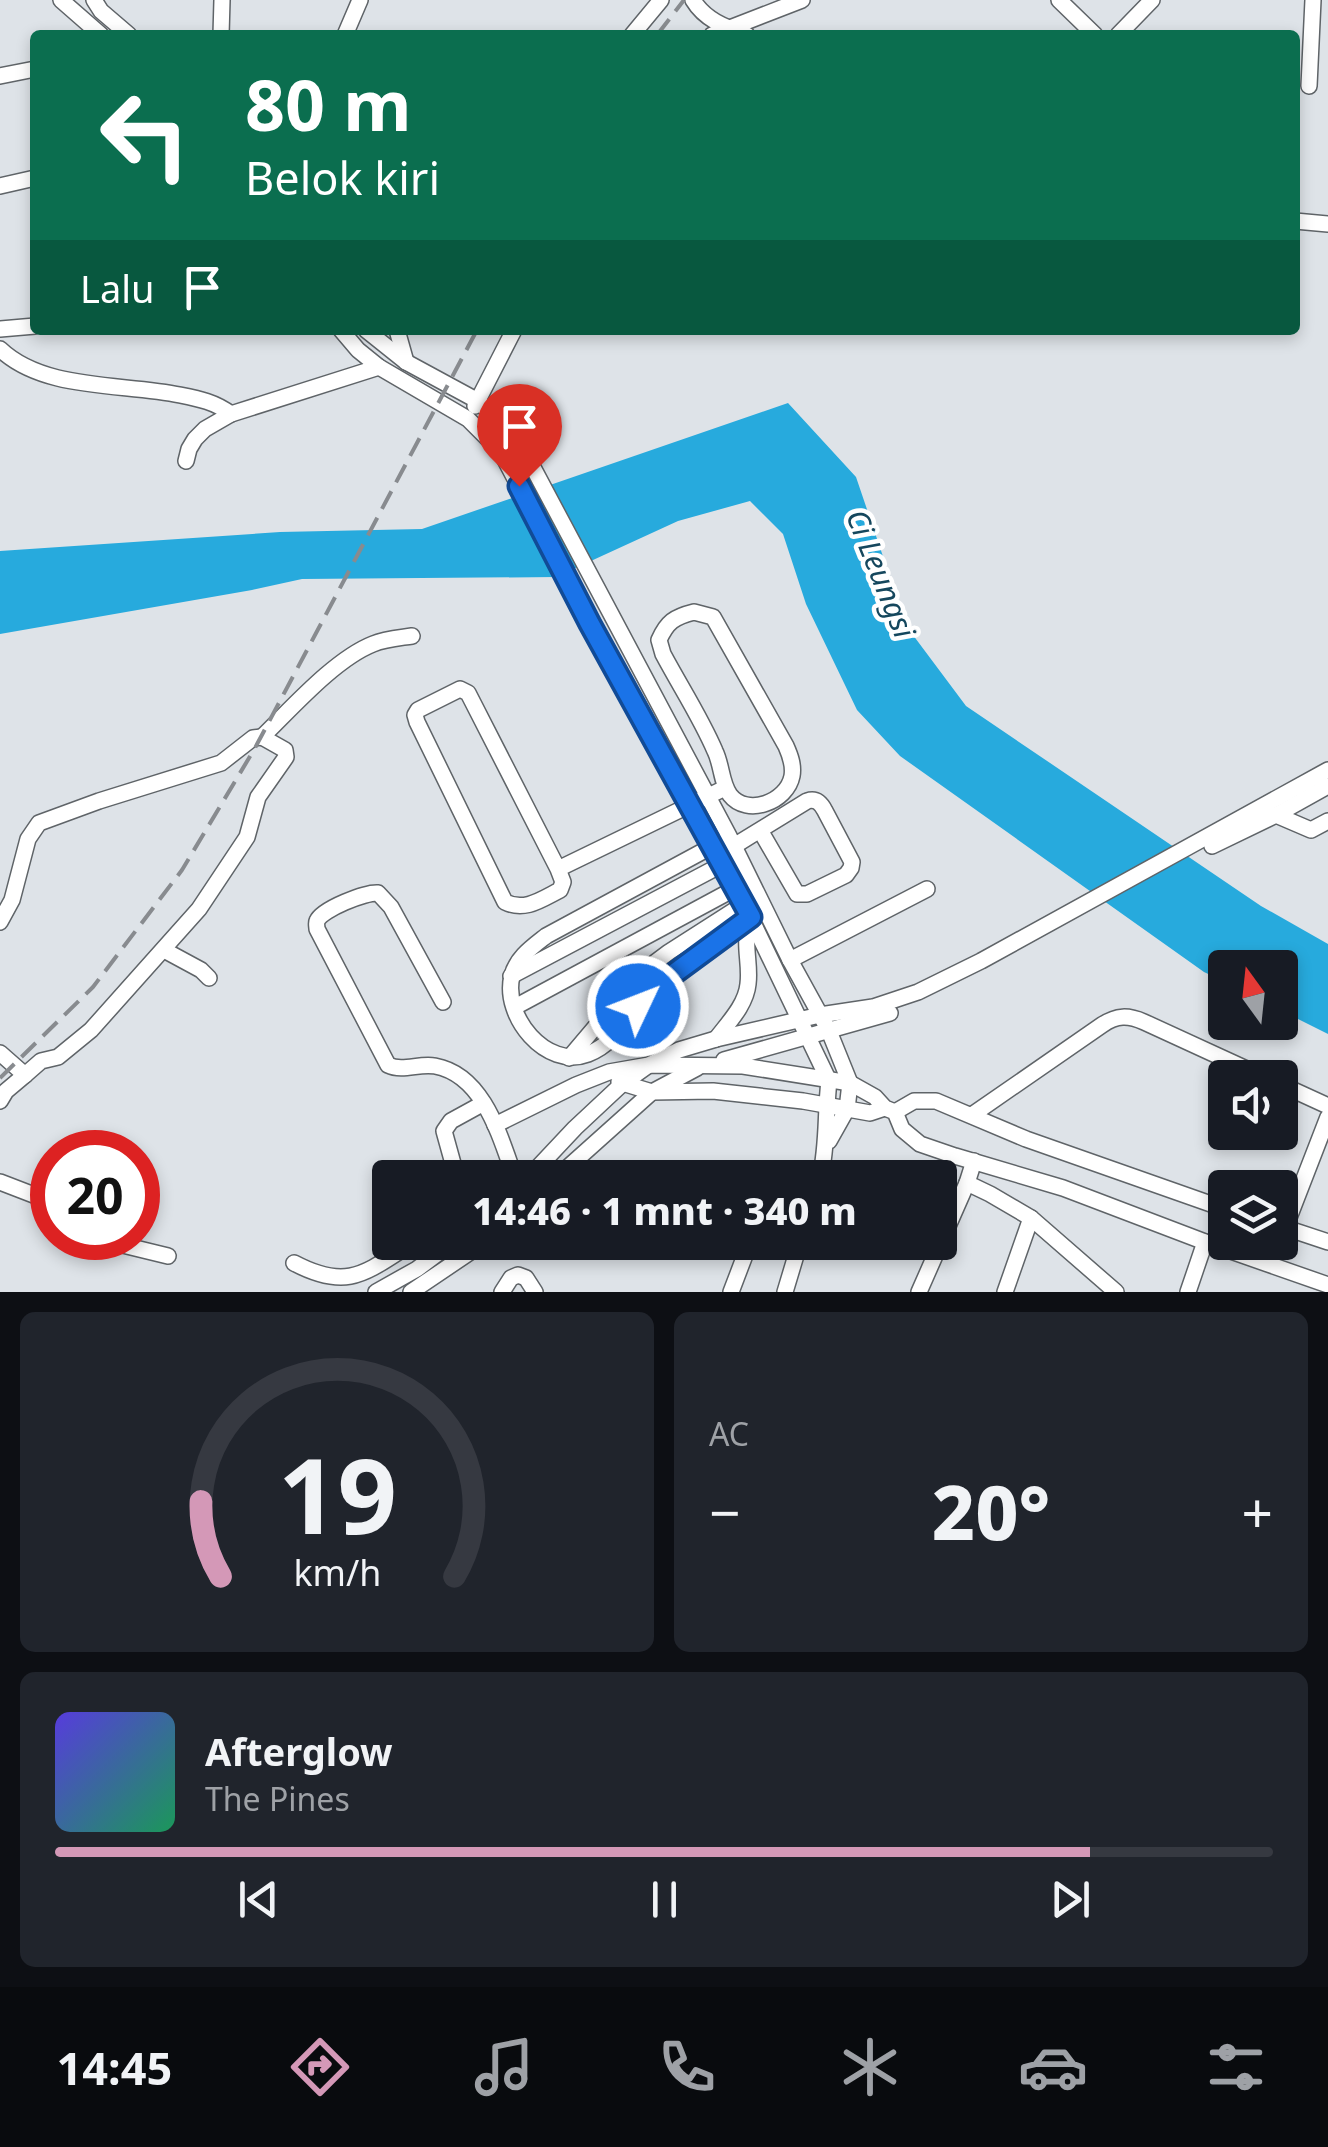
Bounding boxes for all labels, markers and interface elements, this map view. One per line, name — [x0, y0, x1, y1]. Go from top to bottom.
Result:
text: 80 m — [245, 56, 412, 152]
icon: left — [80, 70, 210, 200]
text: Belok kiri — [245, 147, 440, 208]
icon: arrive — [175, 260, 230, 315]
text: Lalu — [80, 262, 155, 314]
pin — [477, 384, 562, 487]
icon: arrive — [492, 399, 547, 454]
water label: Ci Leungsi — [837, 503, 926, 645]
north arrow — [1208, 950, 1298, 1040]
map controls — [1208, 950, 1298, 1260]
position arrow — [586, 954, 690, 1058]
button: sound — [1208, 1060, 1298, 1150]
speed limit sign: 20 — [30, 1130, 160, 1260]
button: layers — [1208, 1170, 1298, 1260]
text: 14:46 · 1 mnt · 340 m — [472, 1184, 857, 1236]
text: AC — [709, 1412, 749, 1455]
text: 19 — [278, 1423, 396, 1564]
text: 20° — [932, 1460, 1050, 1562]
text: − — [709, 1474, 740, 1549]
text: + — [1242, 1474, 1273, 1549]
text: km/h — [293, 1548, 381, 1596]
text: Afterglow — [205, 1725, 393, 1777]
text: The Pines — [205, 1777, 350, 1820]
icon: previous — [231, 1872, 286, 1927]
icon: pause — [637, 1872, 692, 1927]
icon: next — [1043, 1872, 1098, 1927]
icon: directions — [285, 2032, 355, 2102]
icon: music — [469, 2032, 539, 2102]
icon: phone — [652, 2032, 722, 2102]
icon: climate — [835, 2032, 905, 2102]
icon: car — [1018, 2032, 1088, 2102]
icon: filters — [1201, 2032, 1271, 2102]
text: 14:45 — [57, 2037, 172, 2098]

